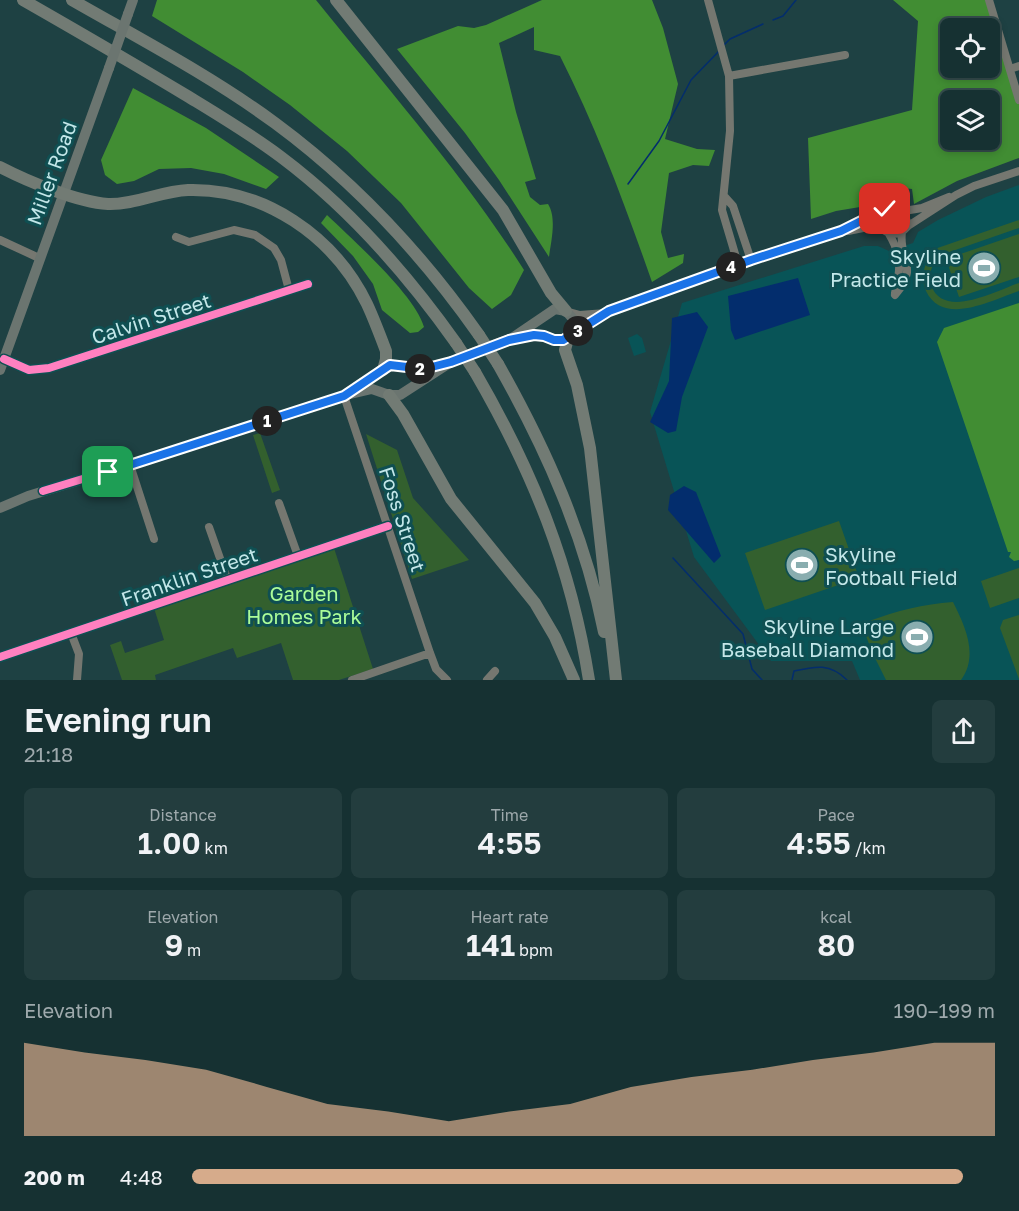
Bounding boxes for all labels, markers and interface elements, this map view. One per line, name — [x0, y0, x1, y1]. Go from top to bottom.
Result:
map controls — [940, 18, 1000, 150]
button: locate — [940, 18, 1000, 78]
button: layers — [940, 90, 1000, 150]
street label: Miller Road — [21, 118, 81, 228]
pin — [859, 183, 910, 234]
icon: check — [868, 192, 901, 225]
place label: Skyline Practice Field — [830, 244, 961, 291]
sports icon: Skyline Practice Field — [966, 250, 1002, 286]
pin: 4 — [716, 252, 746, 282]
text: 4 — [726, 257, 736, 277]
street label: Calvin Street — [88, 287, 214, 349]
pin: 3 — [563, 316, 593, 346]
text: 3 — [573, 321, 583, 341]
pin: 2 — [405, 354, 435, 384]
text: 2 — [415, 359, 425, 379]
pin: 1 — [252, 406, 282, 436]
text: 1 — [263, 411, 271, 431]
pin — [82, 446, 133, 497]
icon: arrive — [91, 455, 124, 488]
street label: Foss Street — [375, 463, 431, 575]
street label: Franklin Street — [118, 541, 260, 611]
place label: Skyline Football Field — [825, 542, 957, 589]
sports icon: Skyline Football Field — [784, 547, 820, 583]
park label: Garden Homes Park — [246, 581, 362, 628]
place label: Skyline Large Baseball Diamond — [721, 614, 894, 661]
sports icon: Skyline Large Baseball Diamond — [899, 619, 935, 655]
text: Evening run — [24, 700, 212, 739]
button: share — [932, 700, 995, 763]
text: 21:18 — [24, 742, 73, 766]
text: Distance — [149, 805, 216, 825]
text: Time — [491, 805, 528, 825]
text: Pace — [817, 805, 855, 825]
text: 1.00 — [138, 825, 201, 861]
text: 4:55 — [477, 825, 542, 861]
text: 4:55 — [787, 825, 851, 861]
text: km — [201, 838, 228, 858]
text: /km — [851, 838, 886, 858]
text: Elevation — [147, 907, 218, 927]
text: Heart rate — [470, 907, 549, 927]
text: kcal — [820, 907, 852, 927]
text: 9 — [164, 927, 183, 963]
text: 141 — [466, 927, 515, 963]
text: 80 — [817, 927, 855, 963]
text: m — [183, 940, 201, 960]
text: bpm — [515, 940, 553, 960]
text: Elevation — [24, 998, 113, 1022]
text: 190–199 m — [894, 998, 995, 1022]
text: 200 m — [24, 1165, 85, 1189]
text: 4:48 — [120, 1165, 163, 1189]

